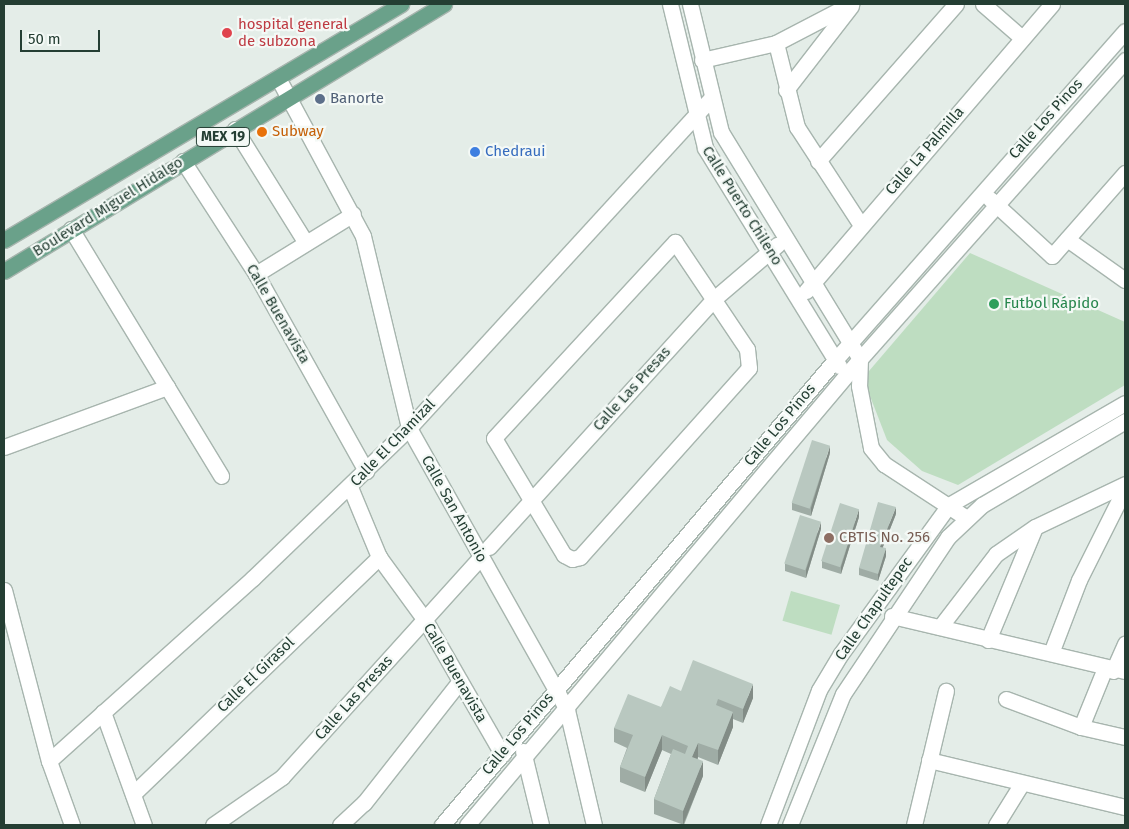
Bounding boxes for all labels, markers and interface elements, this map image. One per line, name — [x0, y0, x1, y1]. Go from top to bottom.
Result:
place label: hospital general de subzona — [238, 15, 348, 50]
scale bar — [22, 20, 102, 52]
marker: hospital general de subzona — [220, 26, 234, 40]
text: 50 m — [28, 30, 61, 48]
street label: Calle Los Pinos — [1005, 75, 1087, 163]
place label: Banorte — [330, 90, 384, 108]
marker: Banorte — [314, 93, 326, 105]
street label: Calle La Palmilla — [882, 103, 968, 199]
place label: Subway — [272, 123, 324, 141]
road number: MEX 19 — [196, 125, 250, 148]
marker: Subway — [256, 126, 268, 138]
place label: Chedraui — [485, 143, 546, 161]
street label: Calle Puerto Chileno — [698, 143, 786, 269]
marker: Chedraui — [469, 146, 481, 158]
street label: Boulevard Miguel Hidalgo — [30, 153, 186, 261]
street label: Calle Buenavista — [242, 261, 314, 367]
place label: Futbol Rápido — [1004, 295, 1099, 313]
marker: Futbol Rápido — [988, 298, 1000, 310]
street label: Calle Las Presas — [589, 343, 675, 435]
street label: Calle Los Pinos — [740, 380, 820, 470]
street label: Calle El Chamizal — [347, 396, 439, 490]
street label: Calle San Antonio — [417, 452, 491, 566]
place label: CBTIS No. 256 — [839, 529, 930, 547]
marker: CBTIS No. 256 — [823, 532, 835, 544]
street label: Calle Chapultepec — [832, 554, 916, 664]
street label: Calle Buenavista — [419, 620, 491, 726]
street label: Calle El Girasol — [214, 634, 298, 716]
street label: Calle Las Presas — [311, 652, 397, 744]
street label: Calle Los Pinos — [478, 689, 558, 779]

